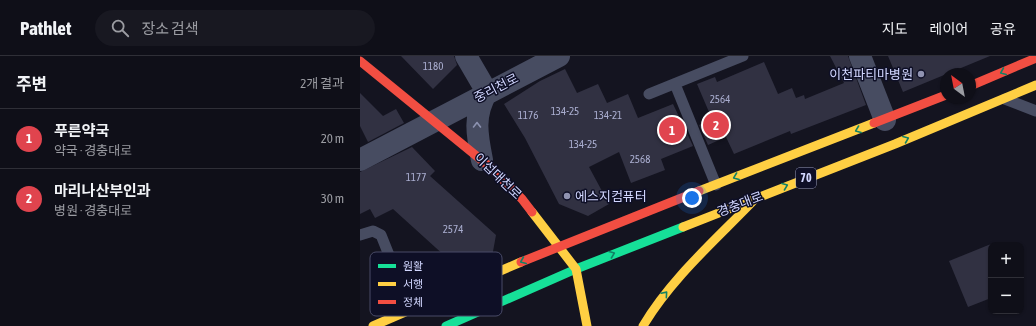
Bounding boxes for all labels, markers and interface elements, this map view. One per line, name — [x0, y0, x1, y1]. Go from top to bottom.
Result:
search box — [95, 10, 375, 46]
text: Pathlet — [20, 17, 71, 39]
icon: search — [109, 17, 131, 39]
text: 장소 검색 — [141, 20, 199, 37]
text: 지도 — [882, 21, 908, 37]
text: 레이어 — [930, 21, 968, 37]
text: 공유 — [990, 21, 1016, 37]
house number: 1180 — [423, 60, 443, 72]
place label: 이천파티마병원 — [829, 67, 913, 82]
one-way arrow — [1000, 67, 1008, 75]
north arrow — [940, 68, 976, 104]
marker: 이천파티마병원 — [916, 69, 926, 79]
street label: 중리천로 — [471, 70, 521, 106]
text: 주변 — [16, 74, 47, 94]
text: 2개 결과 — [300, 76, 344, 91]
house number: 2564 — [710, 93, 730, 105]
house number: 134-25 — [551, 105, 579, 117]
house number: 1176 — [518, 109, 538, 121]
house number: 134-21 — [594, 109, 622, 121]
pin: 2 — [703, 110, 729, 140]
pin: 1 — [659, 115, 685, 145]
text: 푸른약국 — [54, 122, 109, 139]
one-way arrow — [473, 122, 481, 128]
one-way arrow — [854, 126, 861, 134]
text: 1 — [26, 131, 32, 146]
text: 20 m — [321, 131, 344, 146]
one-way arrow — [903, 135, 910, 143]
house number: 134-25 — [569, 138, 597, 150]
text: 약국 · 경충대로 — [54, 143, 132, 158]
street label: 이섭대천로 — [471, 150, 525, 202]
house number: 2568 — [630, 153, 650, 165]
road number: 70 — [796, 168, 816, 188]
house number: 1177 — [406, 171, 426, 183]
one-way arrow — [733, 172, 740, 180]
text: 마리나산부인과 — [54, 182, 151, 199]
one-way arrow — [782, 183, 789, 191]
your location — [682, 188, 702, 208]
street label: 경충대로 — [715, 188, 765, 220]
place label: 에스지컴퓨터 — [575, 189, 647, 204]
text: 2 — [26, 191, 32, 206]
text: 30 m — [321, 191, 344, 206]
marker: 에스지컴퓨터 — [562, 191, 572, 201]
text: 병원 · 경충대로 — [54, 203, 132, 218]
house number: 2574 — [443, 223, 463, 235]
map controls — [988, 242, 1024, 314]
button: + — [988, 242, 1024, 278]
one-way arrow — [609, 251, 616, 259]
legend — [370, 252, 502, 316]
one-way arrow — [519, 256, 527, 264]
text: 원활 — [403, 260, 423, 272]
text: 서행 — [403, 278, 423, 290]
button: − — [988, 278, 1024, 314]
one-way arrow — [661, 292, 668, 299]
text: 정체 — [403, 296, 423, 308]

